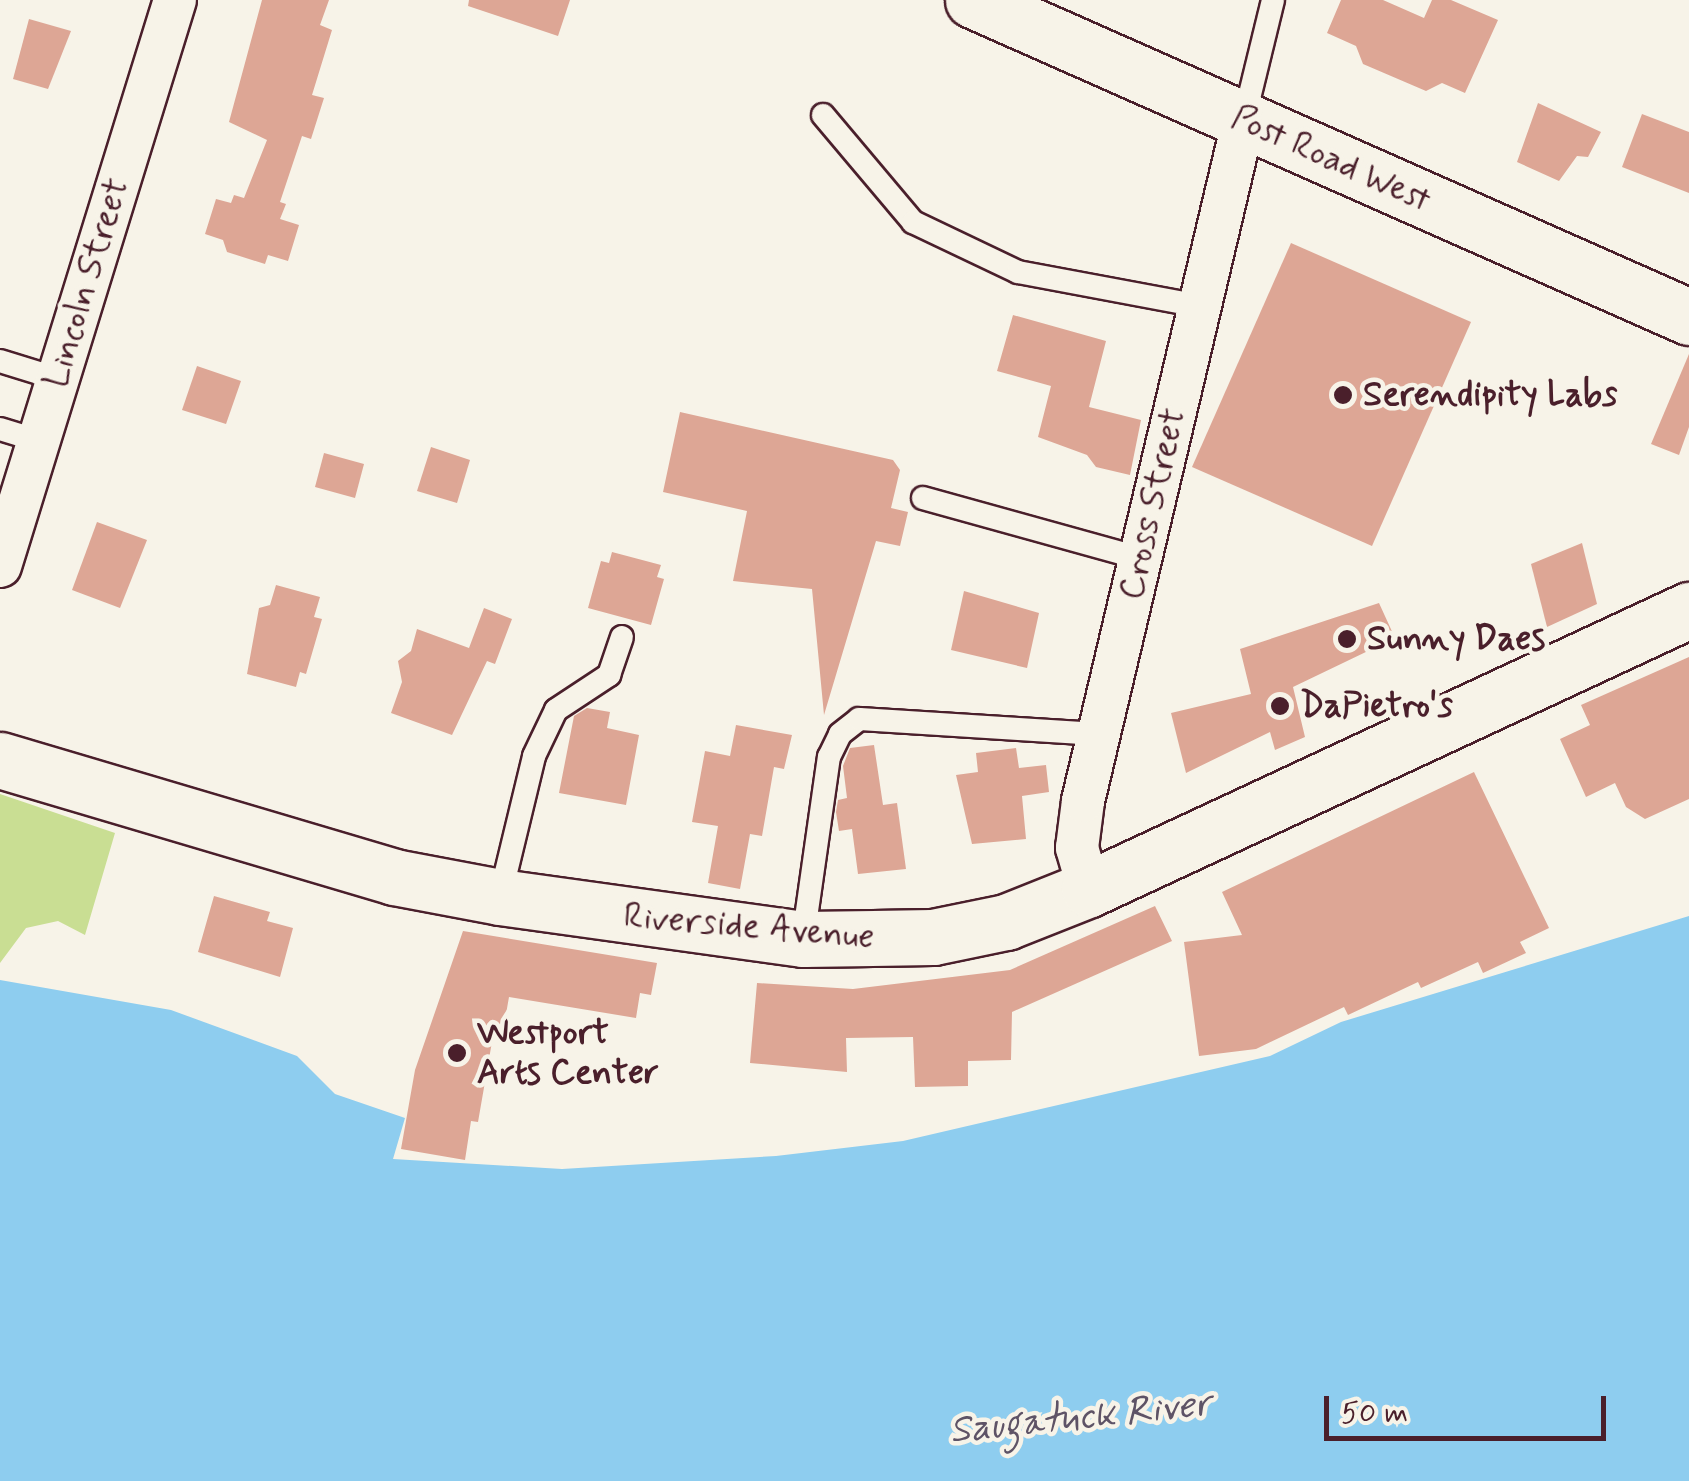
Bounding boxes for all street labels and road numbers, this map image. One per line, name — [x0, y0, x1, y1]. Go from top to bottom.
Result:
street label: Post Road West — [1224, 96, 1438, 222]
street label: Lincoln Street — [35, 174, 139, 392]
street label: Cross Street — [1111, 405, 1195, 603]
street label: Riverside Avenue — [620, 895, 878, 959]

